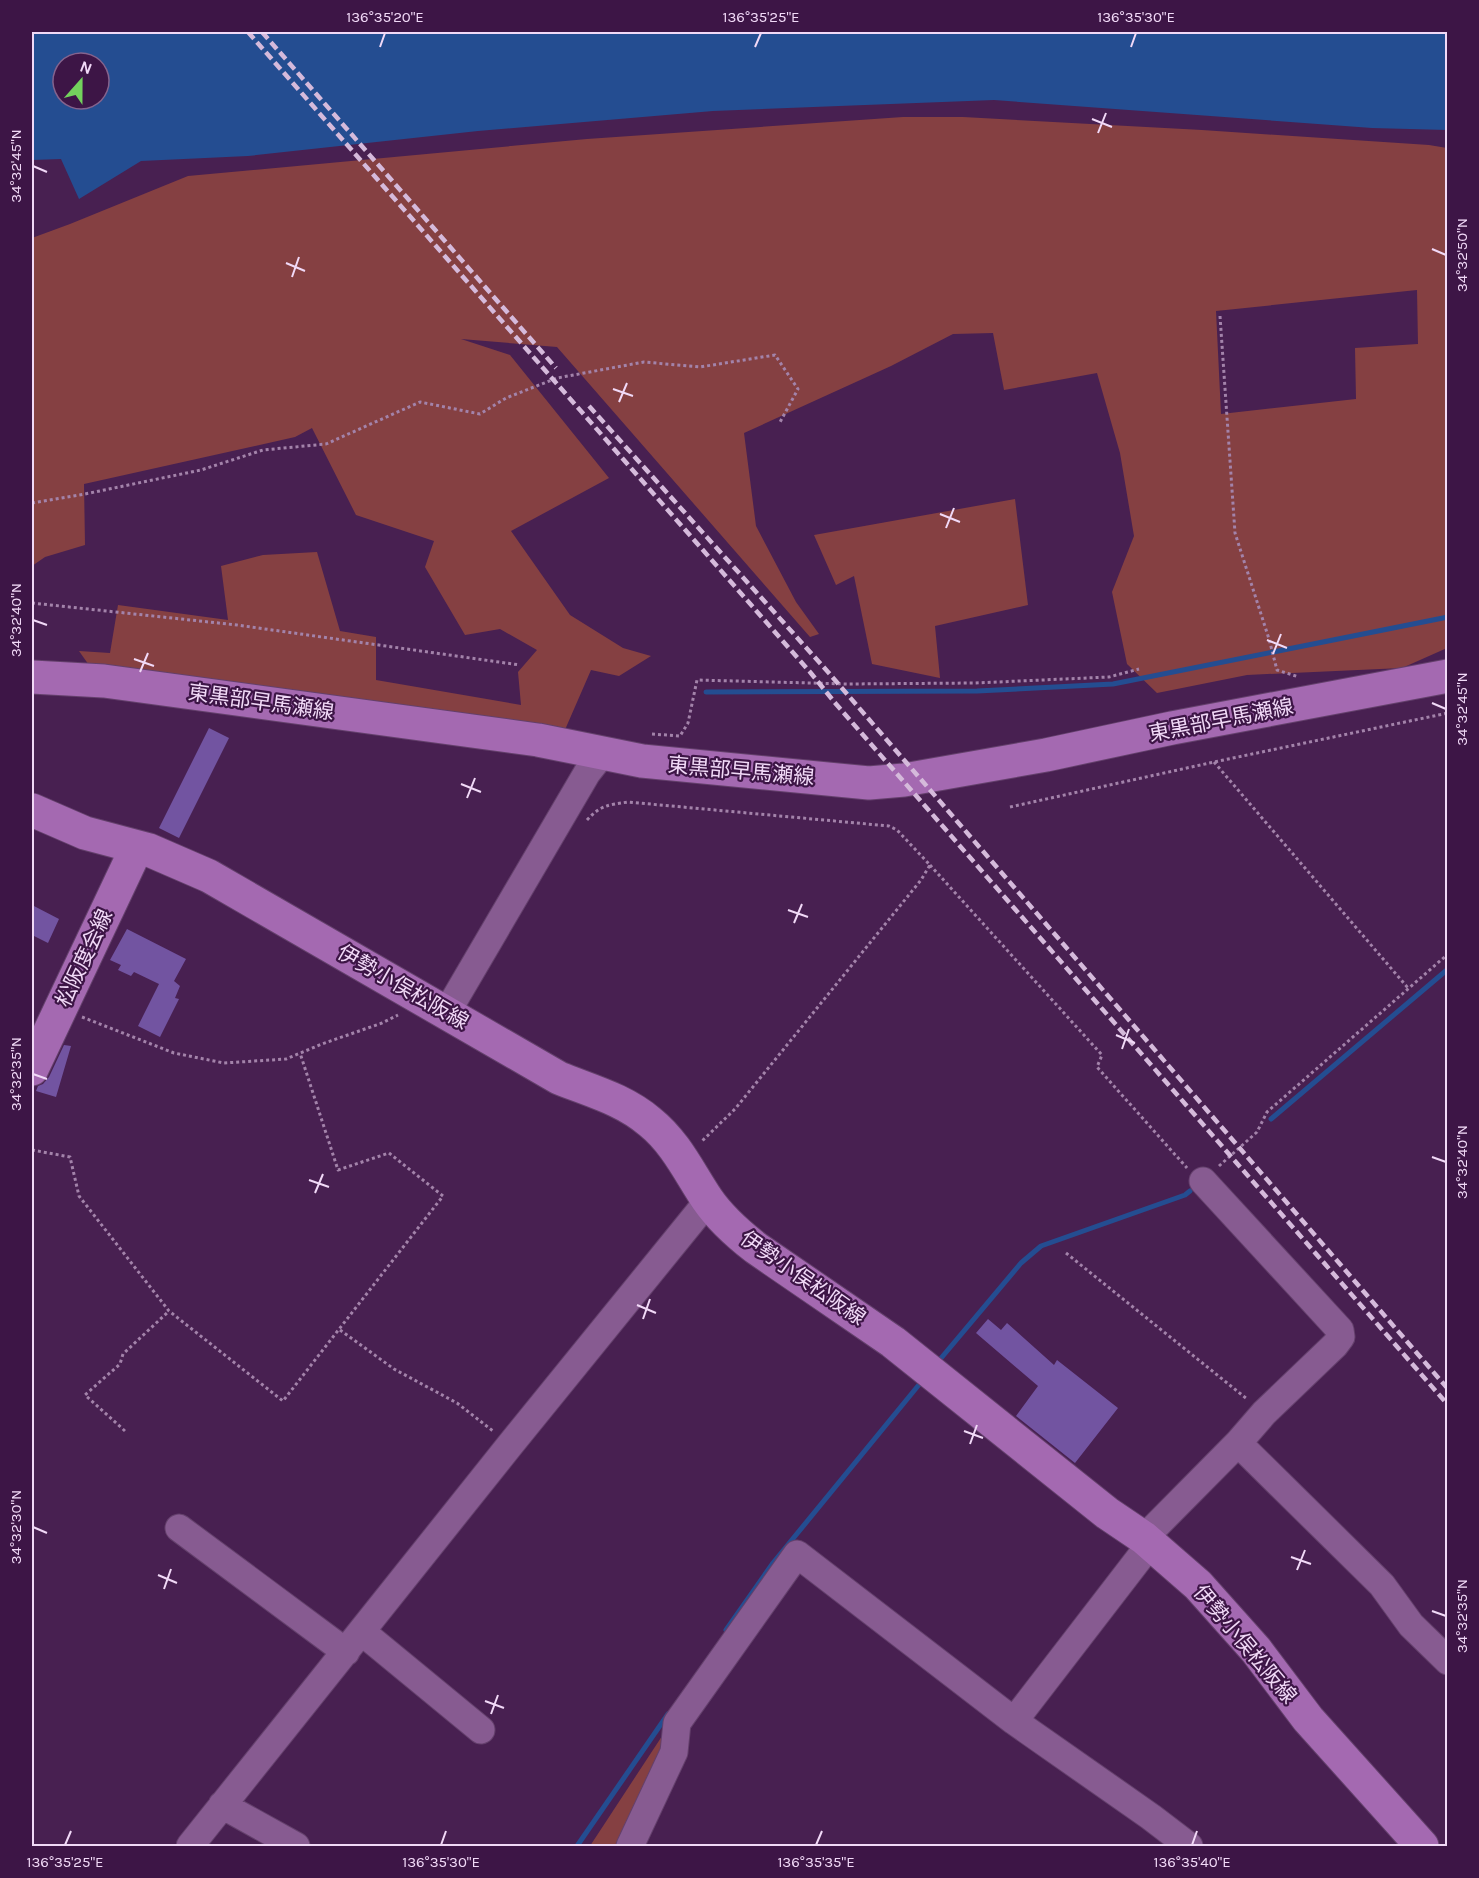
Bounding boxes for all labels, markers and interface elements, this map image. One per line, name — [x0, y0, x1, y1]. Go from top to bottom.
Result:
text: 136°35'20"E — [346, 8, 424, 26]
text: 136°35'25"E — [722, 8, 800, 26]
text: 136°35'30"E — [1097, 8, 1175, 26]
north arrow — [51, 51, 111, 111]
text: N — [77, 57, 95, 78]
text: 34°32'45"N — [7, 129, 25, 203]
text: 34°32'50"N — [1453, 218, 1471, 292]
text: 34°32'40"N — [7, 583, 25, 657]
text: 34°32'45"N — [1453, 672, 1471, 746]
street label: 東黒部早馬瀬線 — [187, 680, 335, 724]
street label: 東黒部早馬瀬線 — [1147, 694, 1295, 746]
street label: 東黒部早馬瀬線 — [667, 753, 815, 789]
street label: 松阪度会線 — [51, 905, 117, 1011]
street label: 伊勢小俣松阪線 — [333, 940, 473, 1034]
text: 34°32'35"N — [7, 1037, 25, 1111]
text: 34°32'40"N — [1453, 1125, 1471, 1199]
street label: 伊勢小俣松阪線 — [736, 1226, 870, 1330]
text: 34°32'30"N — [7, 1490, 25, 1564]
text: 34°32'35"N — [1453, 1579, 1471, 1653]
street label: 伊勢小俣松阪線 — [1189, 1580, 1301, 1708]
text: 136°35'25"E — [26, 1853, 104, 1871]
text: 136°35'30"E — [402, 1853, 480, 1871]
text: 136°35'35"E — [777, 1853, 855, 1871]
text: 136°35'40"E — [1153, 1853, 1231, 1871]

